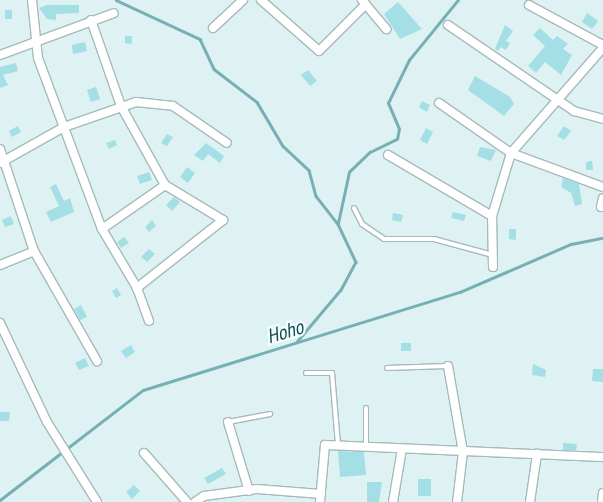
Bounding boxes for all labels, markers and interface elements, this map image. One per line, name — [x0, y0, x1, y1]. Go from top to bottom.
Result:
water label: Hoho — [264, 315, 306, 349]

